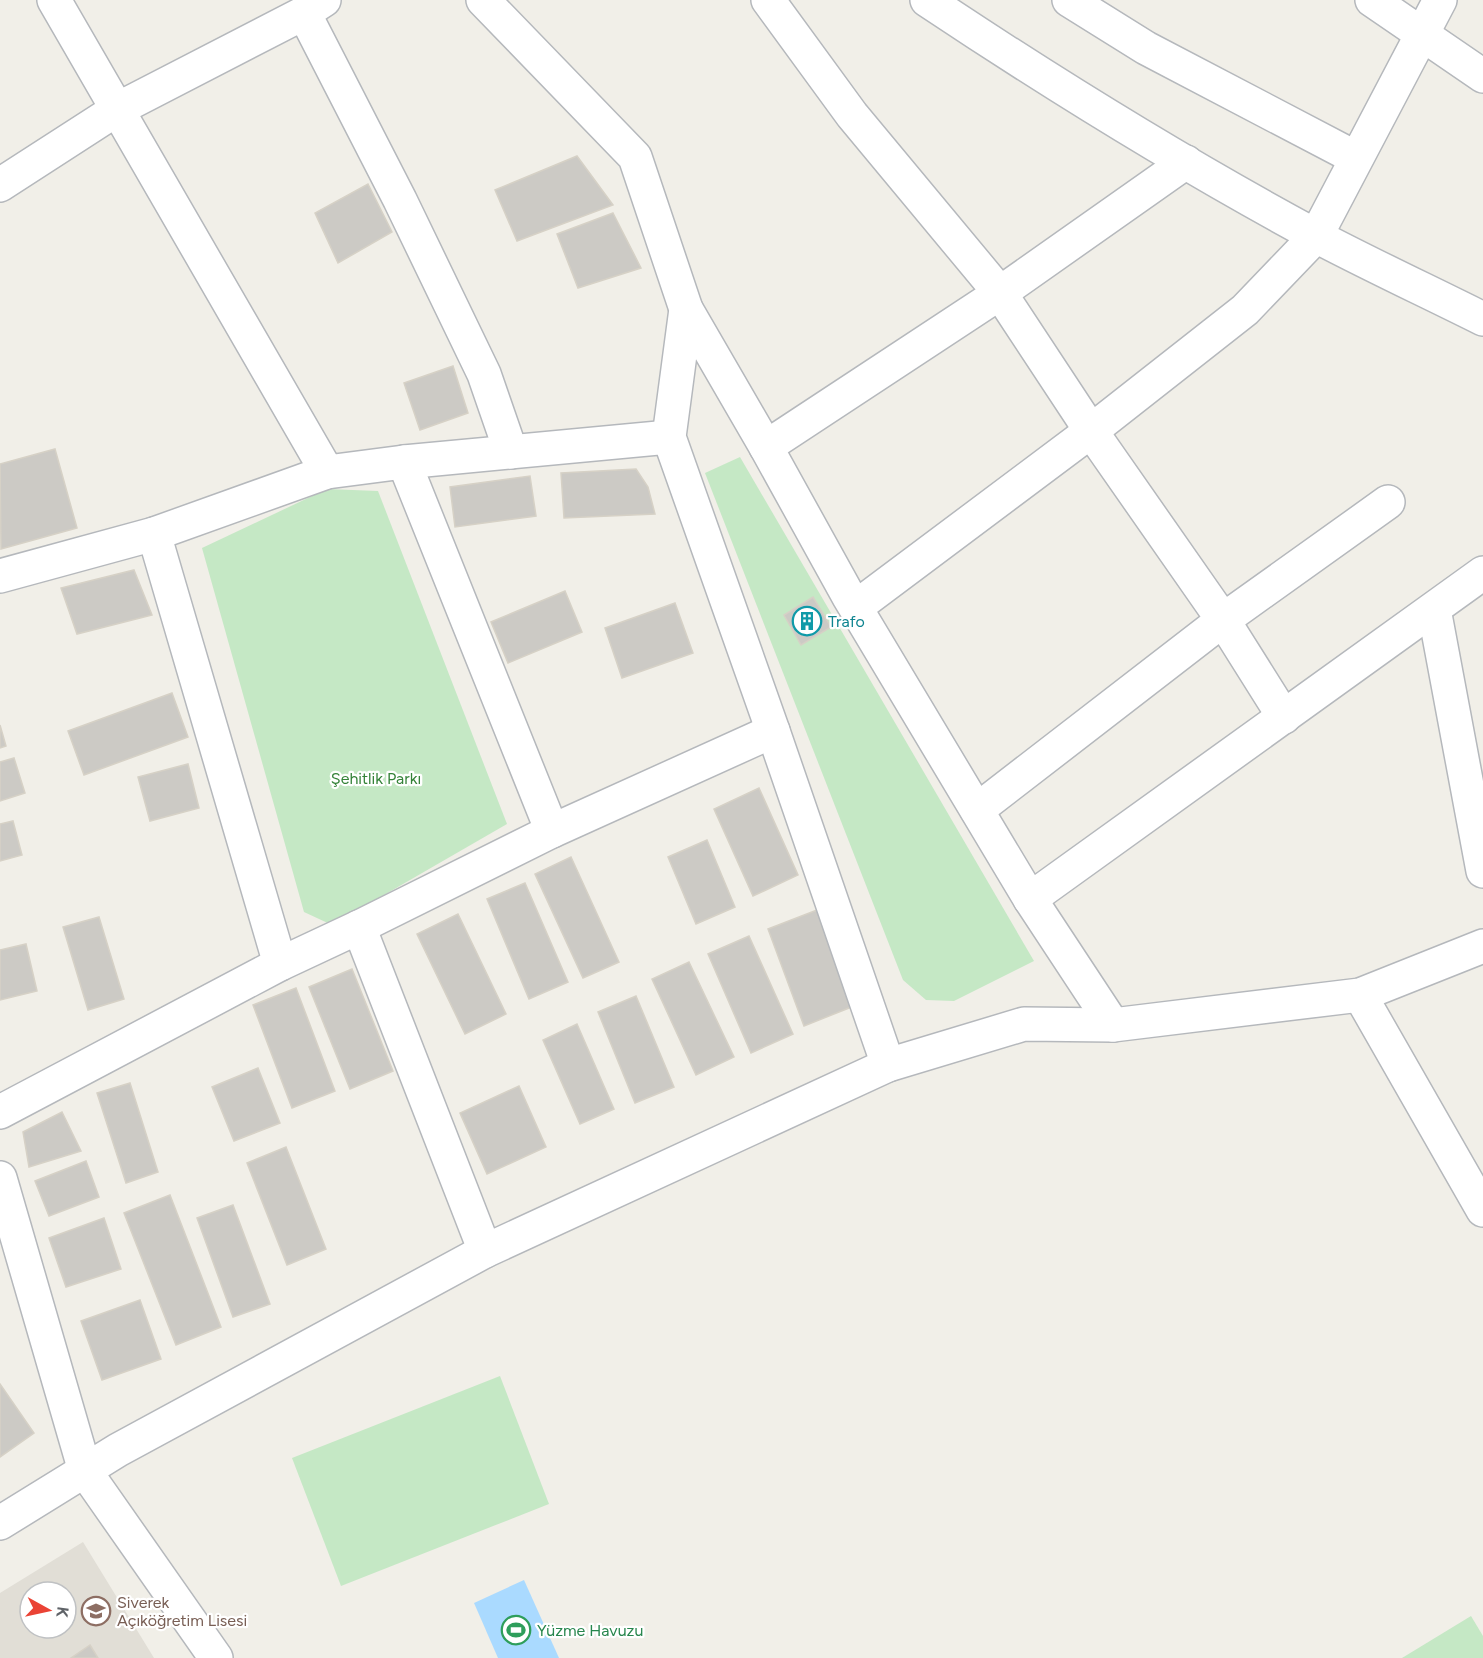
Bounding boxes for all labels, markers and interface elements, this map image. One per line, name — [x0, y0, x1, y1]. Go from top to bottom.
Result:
building icon: Trafo — [791, 605, 823, 637]
place label: Trafo — [828, 612, 865, 631]
park label: Şehitlik Parkı — [331, 769, 421, 788]
north arrow — [18, 1580, 78, 1640]
place label: Siverek Açıköğretim Lisesi — [117, 1593, 247, 1630]
school or university icon: Siverek Açıköğretim Lisesi — [80, 1595, 112, 1627]
text: K — [52, 1605, 73, 1619]
sports icon: Yüzme Havuzu — [500, 1614, 532, 1646]
place label: Yüzme Havuzu — [537, 1621, 643, 1640]

